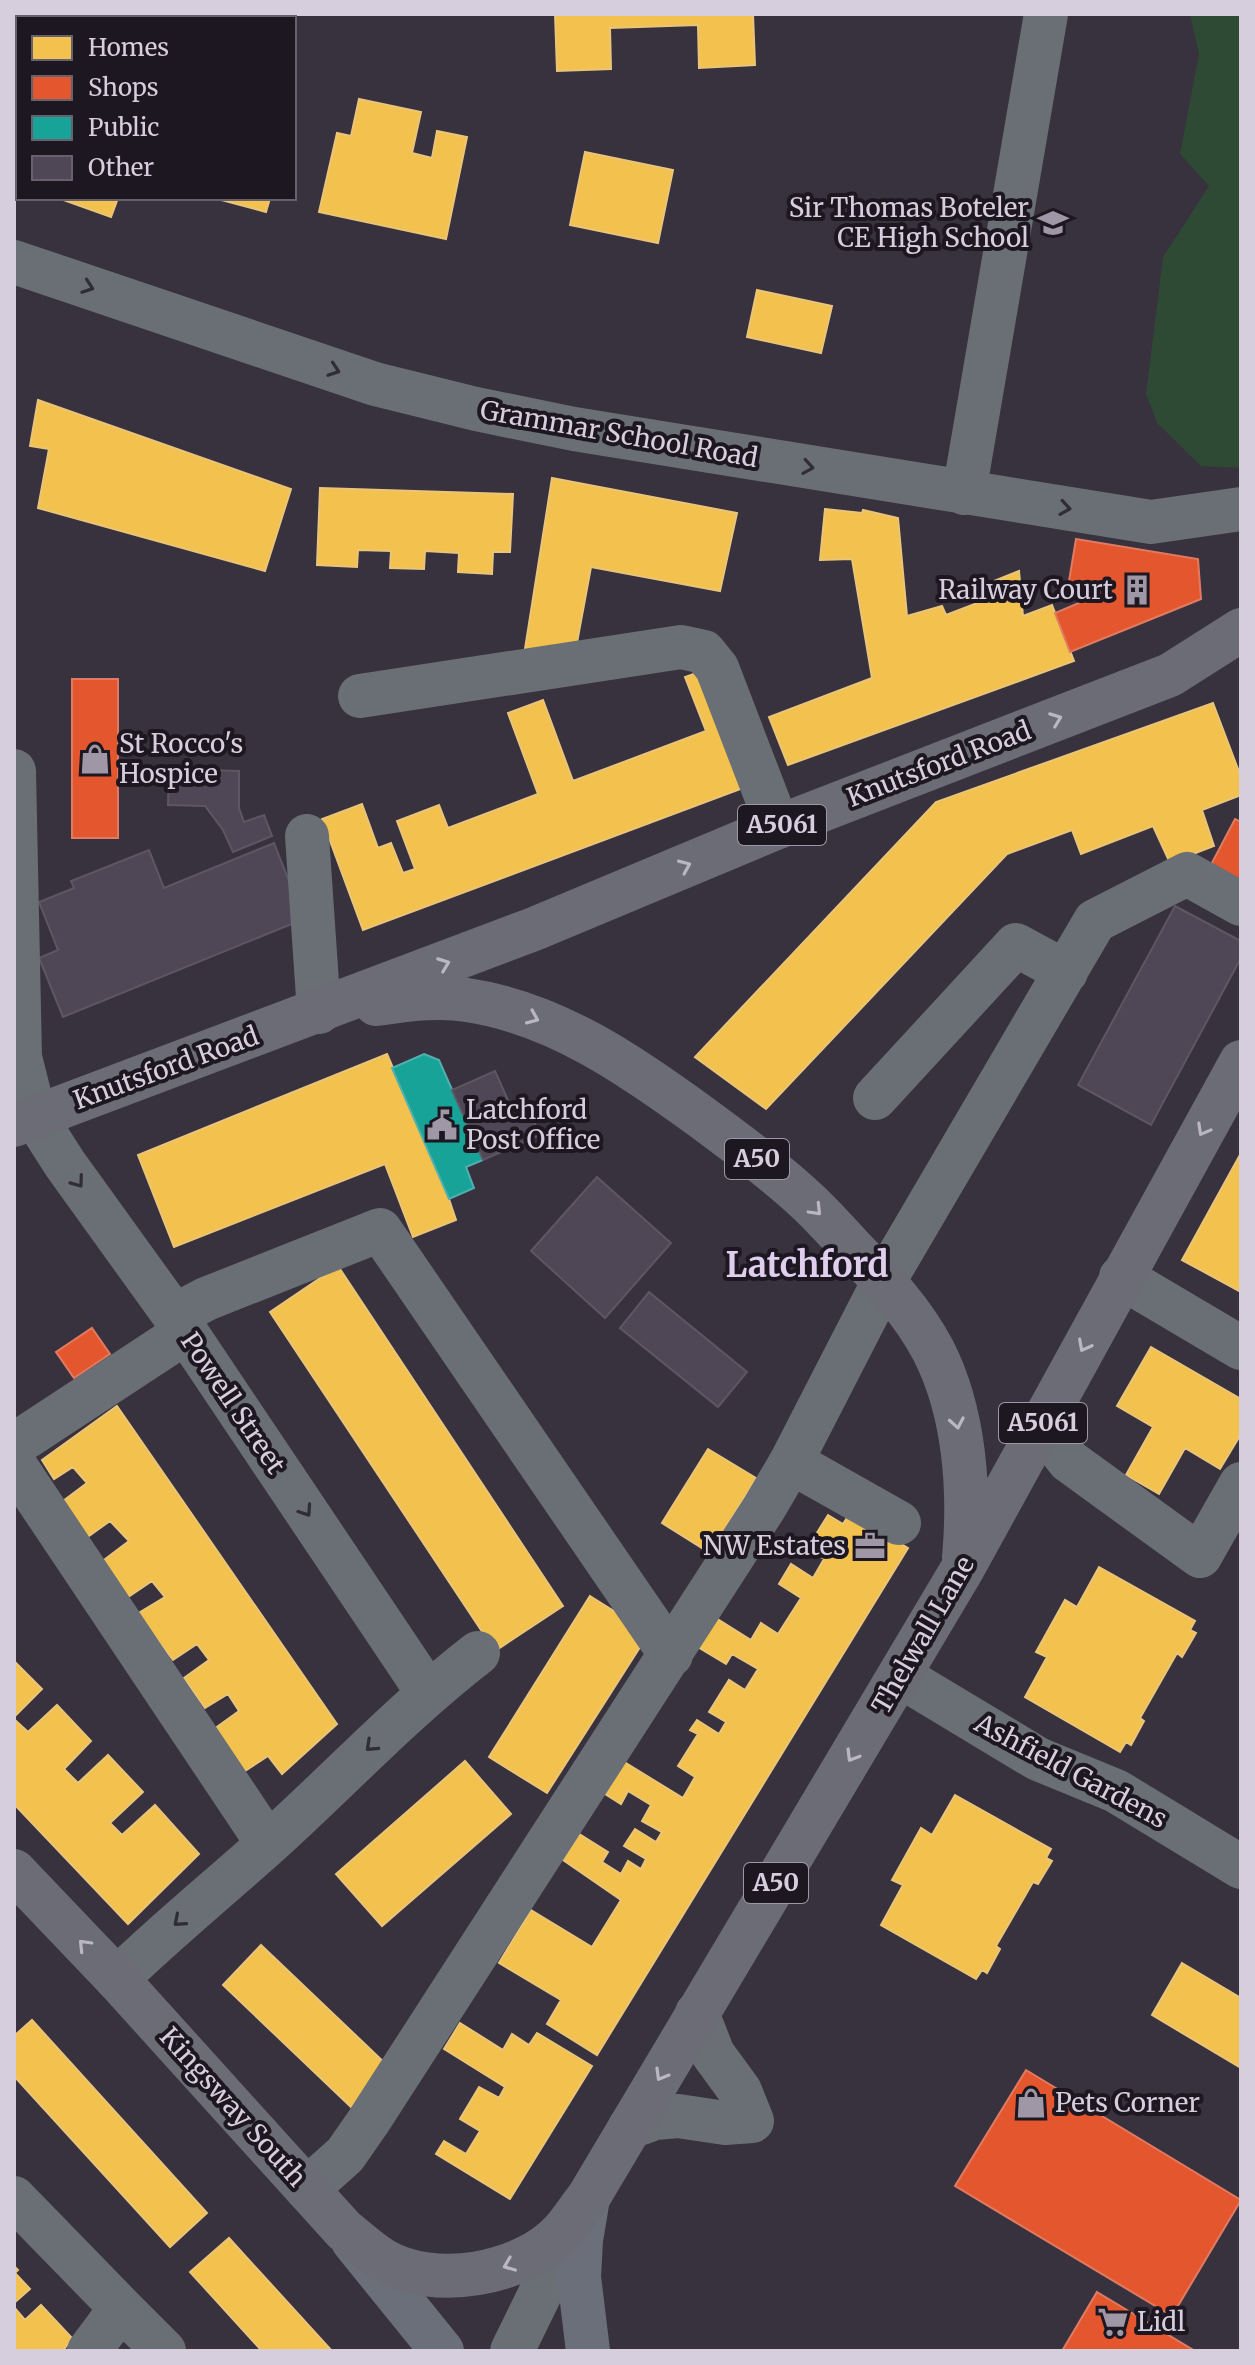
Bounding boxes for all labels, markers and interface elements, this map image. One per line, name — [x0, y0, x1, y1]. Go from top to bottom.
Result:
legend — [16, 16, 296, 200]
text: Homes — [88, 32, 169, 63]
text: Shops — [88, 72, 159, 103]
text: Public — [88, 112, 159, 143]
text: Other — [88, 152, 154, 183]
place label: Sir Thomas Boteler CE High School — [789, 191, 1029, 254]
school or university icon: Sir Thomas Boteler CE High School — [1036, 206, 1070, 240]
one-way arrow — [80, 278, 94, 294]
one-way arrow — [327, 361, 341, 377]
street label: Grammar School Road — [478, 393, 761, 474]
one-way arrow — [801, 458, 815, 475]
one-way arrow — [1058, 499, 1071, 516]
place label: Railway Court — [938, 573, 1113, 606]
building icon: Railway Court — [1120, 573, 1154, 607]
one-way arrow — [1048, 712, 1062, 729]
street label: Knutsford Road — [842, 713, 1036, 814]
place label: St Rocco's Hospice — [119, 727, 243, 790]
shop icon: St Rocco's Hospice — [78, 742, 112, 776]
road number: A5061 — [738, 805, 826, 845]
one-way arrow — [677, 859, 691, 876]
one-way arrow — [436, 957, 450, 974]
one-way arrow — [525, 1009, 539, 1025]
street label: Knutsford Road — [69, 1019, 263, 1116]
place label: Latchford Post Office — [466, 1093, 600, 1156]
public building icon: Latchford Post Office — [425, 1108, 459, 1142]
one-way arrow — [1197, 1122, 1213, 1136]
road number: A50 — [725, 1139, 789, 1179]
one-way arrow — [68, 1174, 83, 1188]
one-way arrow — [807, 1201, 821, 1215]
district label: Latchford — [725, 1244, 889, 1286]
street label: Powell Street — [174, 1326, 293, 1480]
one-way arrow — [1078, 1337, 1094, 1352]
road number: A5061 — [999, 1403, 1087, 1443]
one-way arrow — [947, 1416, 964, 1430]
one-way arrow — [296, 1502, 311, 1517]
place label: NW Estates — [703, 1529, 846, 1562]
office icon: NW Estates — [853, 1529, 887, 1563]
street label: Thelwall Lane — [864, 1550, 981, 1719]
street label: Ashfield Gardens — [969, 1706, 1173, 1835]
one-way arrow — [366, 1737, 380, 1752]
one-way arrow — [846, 1747, 862, 1762]
road number: A50 — [744, 1863, 808, 1903]
one-way arrow — [173, 1911, 188, 1926]
one-way arrow — [80, 1939, 94, 1954]
street label: Kingsway South — [153, 2020, 314, 2193]
one-way arrow — [655, 2066, 671, 2081]
shop icon: Pets Corner — [1014, 2086, 1048, 2120]
place label: Pets Corner — [1055, 2086, 1200, 2119]
one-way arrow — [503, 2255, 517, 2272]
supermarket icon: Lidl — [1096, 2305, 1130, 2339]
place label: Lidl — [1137, 2305, 1185, 2338]

